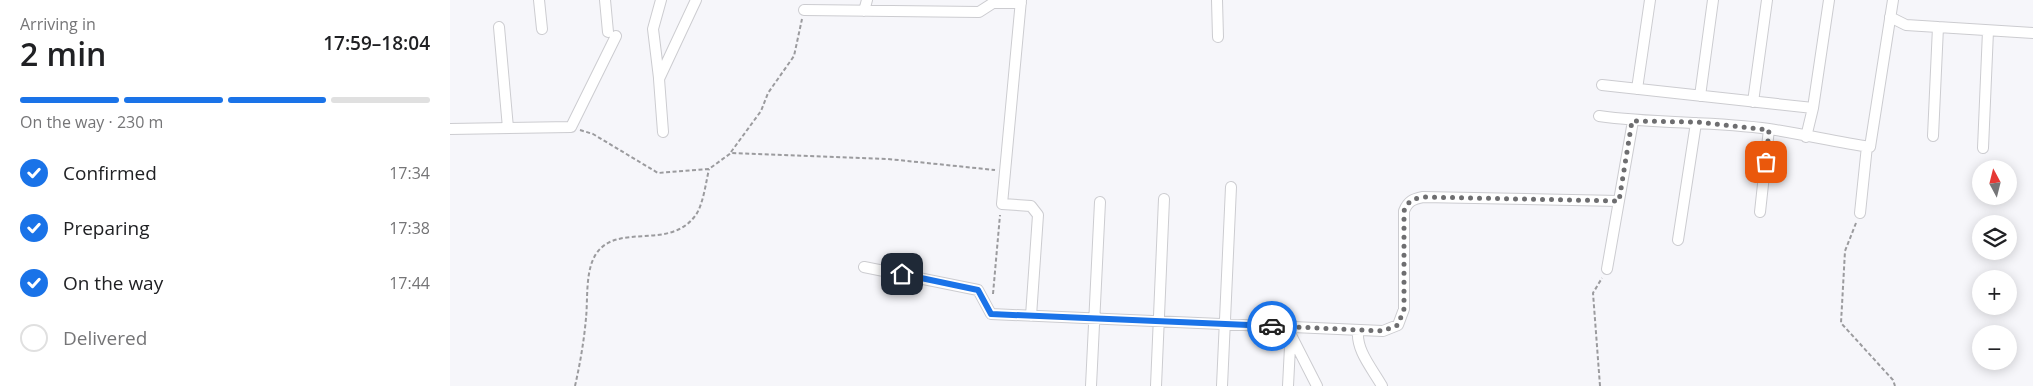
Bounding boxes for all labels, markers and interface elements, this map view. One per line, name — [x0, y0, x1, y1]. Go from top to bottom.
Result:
text: Arriving in — [20, 13, 96, 35]
text: 17:59–18:04 — [323, 30, 430, 56]
text: 2 min — [20, 32, 106, 75]
text: On the way · 230 m — [20, 111, 163, 133]
pin — [1745, 141, 1787, 183]
icon: bag — [1752, 148, 1780, 176]
icon: check — [20, 159, 48, 187]
text: Confirmed — [63, 160, 157, 186]
north arrow — [1972, 160, 2018, 205]
map controls — [1972, 160, 2017, 370]
text: 17:34 — [389, 162, 430, 184]
icon: check — [20, 214, 48, 242]
text: Preparing — [63, 215, 150, 241]
button: layers — [1972, 215, 2017, 260]
text: 17:38 — [389, 217, 430, 239]
pin — [881, 253, 923, 295]
icon: home — [888, 260, 916, 288]
icon: check — [20, 269, 48, 297]
text: On the way — [63, 270, 163, 296]
button: + — [1972, 270, 2017, 315]
text: 17:44 — [389, 272, 430, 294]
courier — [1247, 301, 1297, 351]
icon: car — [1258, 312, 1286, 340]
text: Delivered — [63, 325, 147, 351]
button: − — [1972, 325, 2017, 370]

